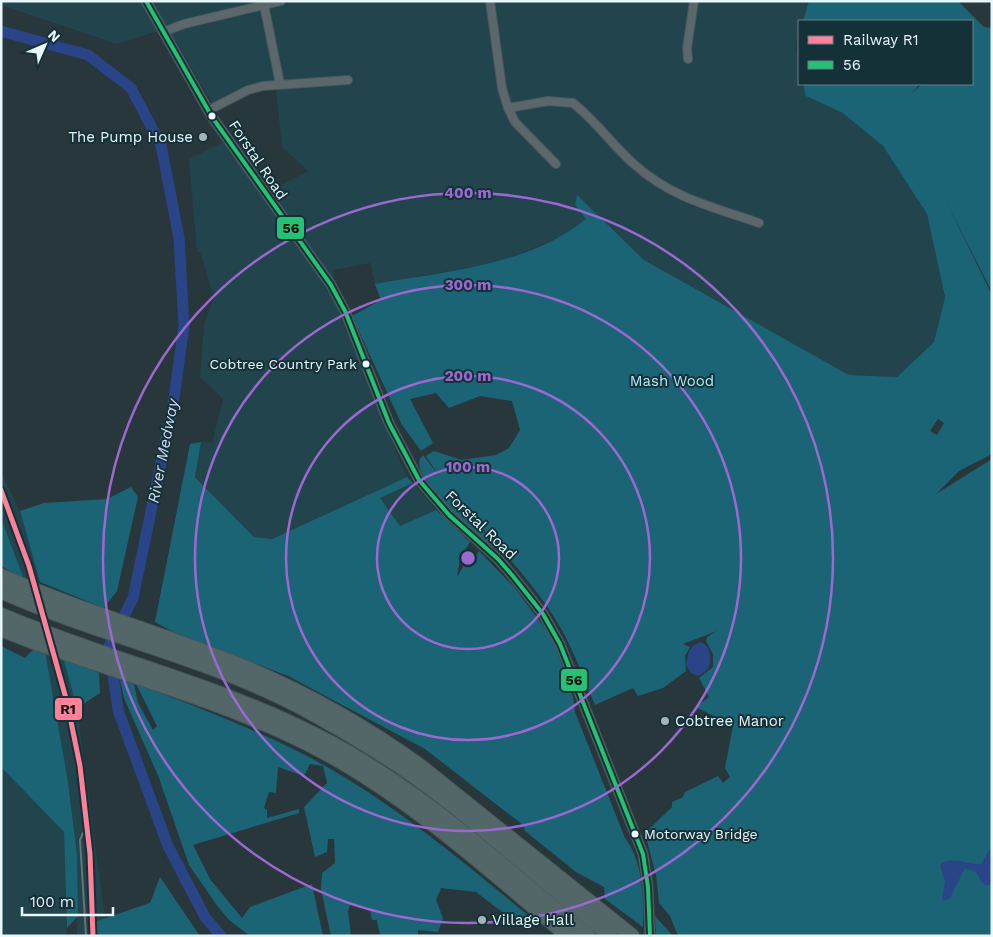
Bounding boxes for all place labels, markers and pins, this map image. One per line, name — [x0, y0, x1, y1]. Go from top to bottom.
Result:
unlabelled marker — [207, 111, 217, 121]
place label: The Pump House — [68, 128, 193, 146]
marker: The Pump House — [197, 131, 209, 143]
place label: Cobtree Country Park — [210, 356, 357, 372]
marker: Cobtree Country Park — [361, 359, 371, 369]
centre of rings — [459, 549, 477, 567]
place label: Cobtree Manor — [675, 712, 784, 730]
marker: Cobtree Manor — [659, 715, 671, 727]
place label: Motorway Bridge — [644, 826, 758, 842]
marker: Motorway Bridge — [630, 829, 640, 839]
place label: Village Hall — [492, 911, 574, 929]
marker: Village Hall — [476, 914, 488, 926]

